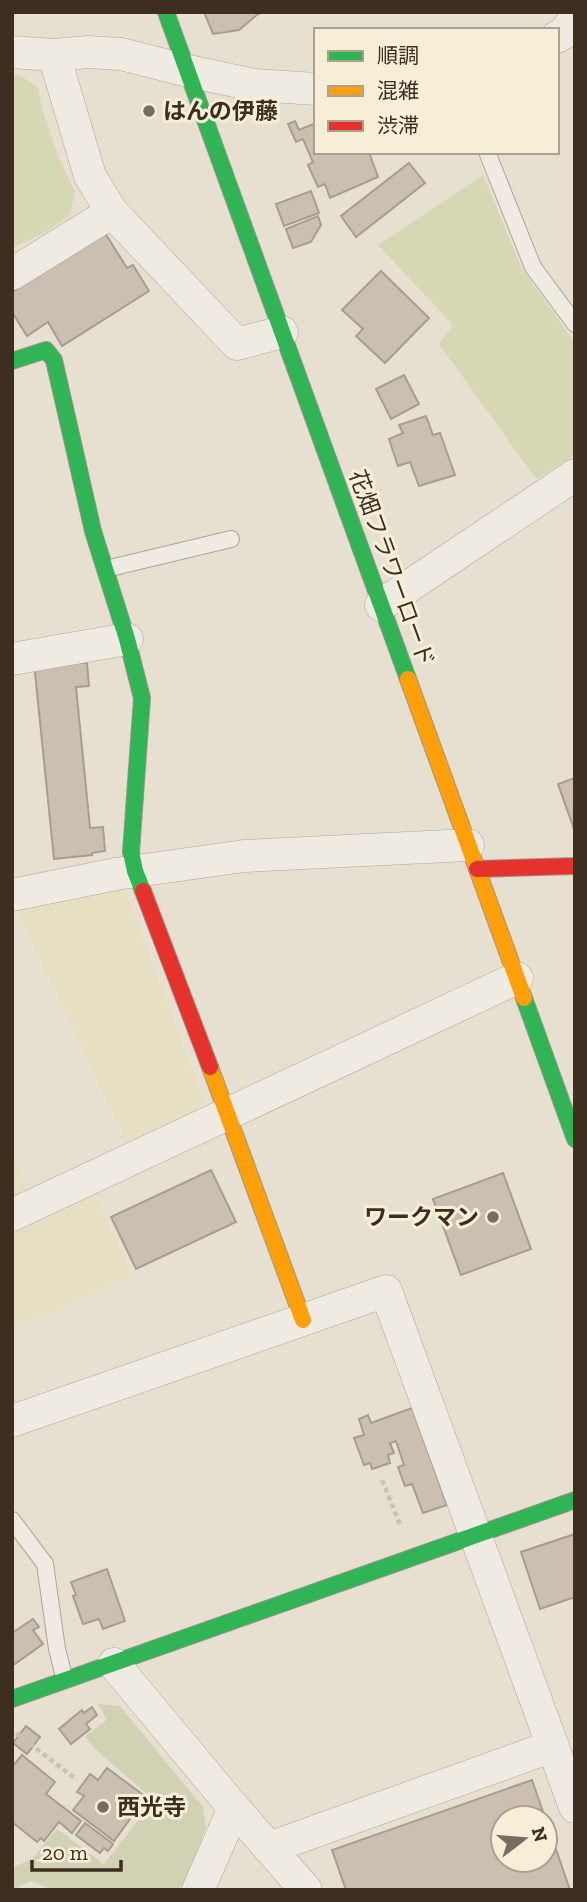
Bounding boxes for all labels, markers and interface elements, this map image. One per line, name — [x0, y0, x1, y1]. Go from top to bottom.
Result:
legend — [314, 28, 559, 154]
text: 順調 — [377, 43, 419, 68]
text: 混雑 — [377, 78, 419, 103]
place label: はんの伊藤 — [163, 97, 278, 125]
marker: はんの伊藤 — [141, 103, 157, 119]
text: 渋滞 — [377, 113, 419, 138]
street label: 花畑フラワーロード — [343, 466, 441, 670]
place label: ワークマン — [364, 1203, 479, 1231]
marker: ワークマン — [485, 1209, 501, 1225]
place label: 西光寺 — [117, 1793, 186, 1821]
marker: 西光寺 — [95, 1799, 111, 1815]
north arrow — [489, 1804, 559, 1874]
text: N — [527, 1824, 553, 1845]
scale bar — [32, 1828, 121, 1872]
text: 20 m — [42, 1840, 88, 1865]

